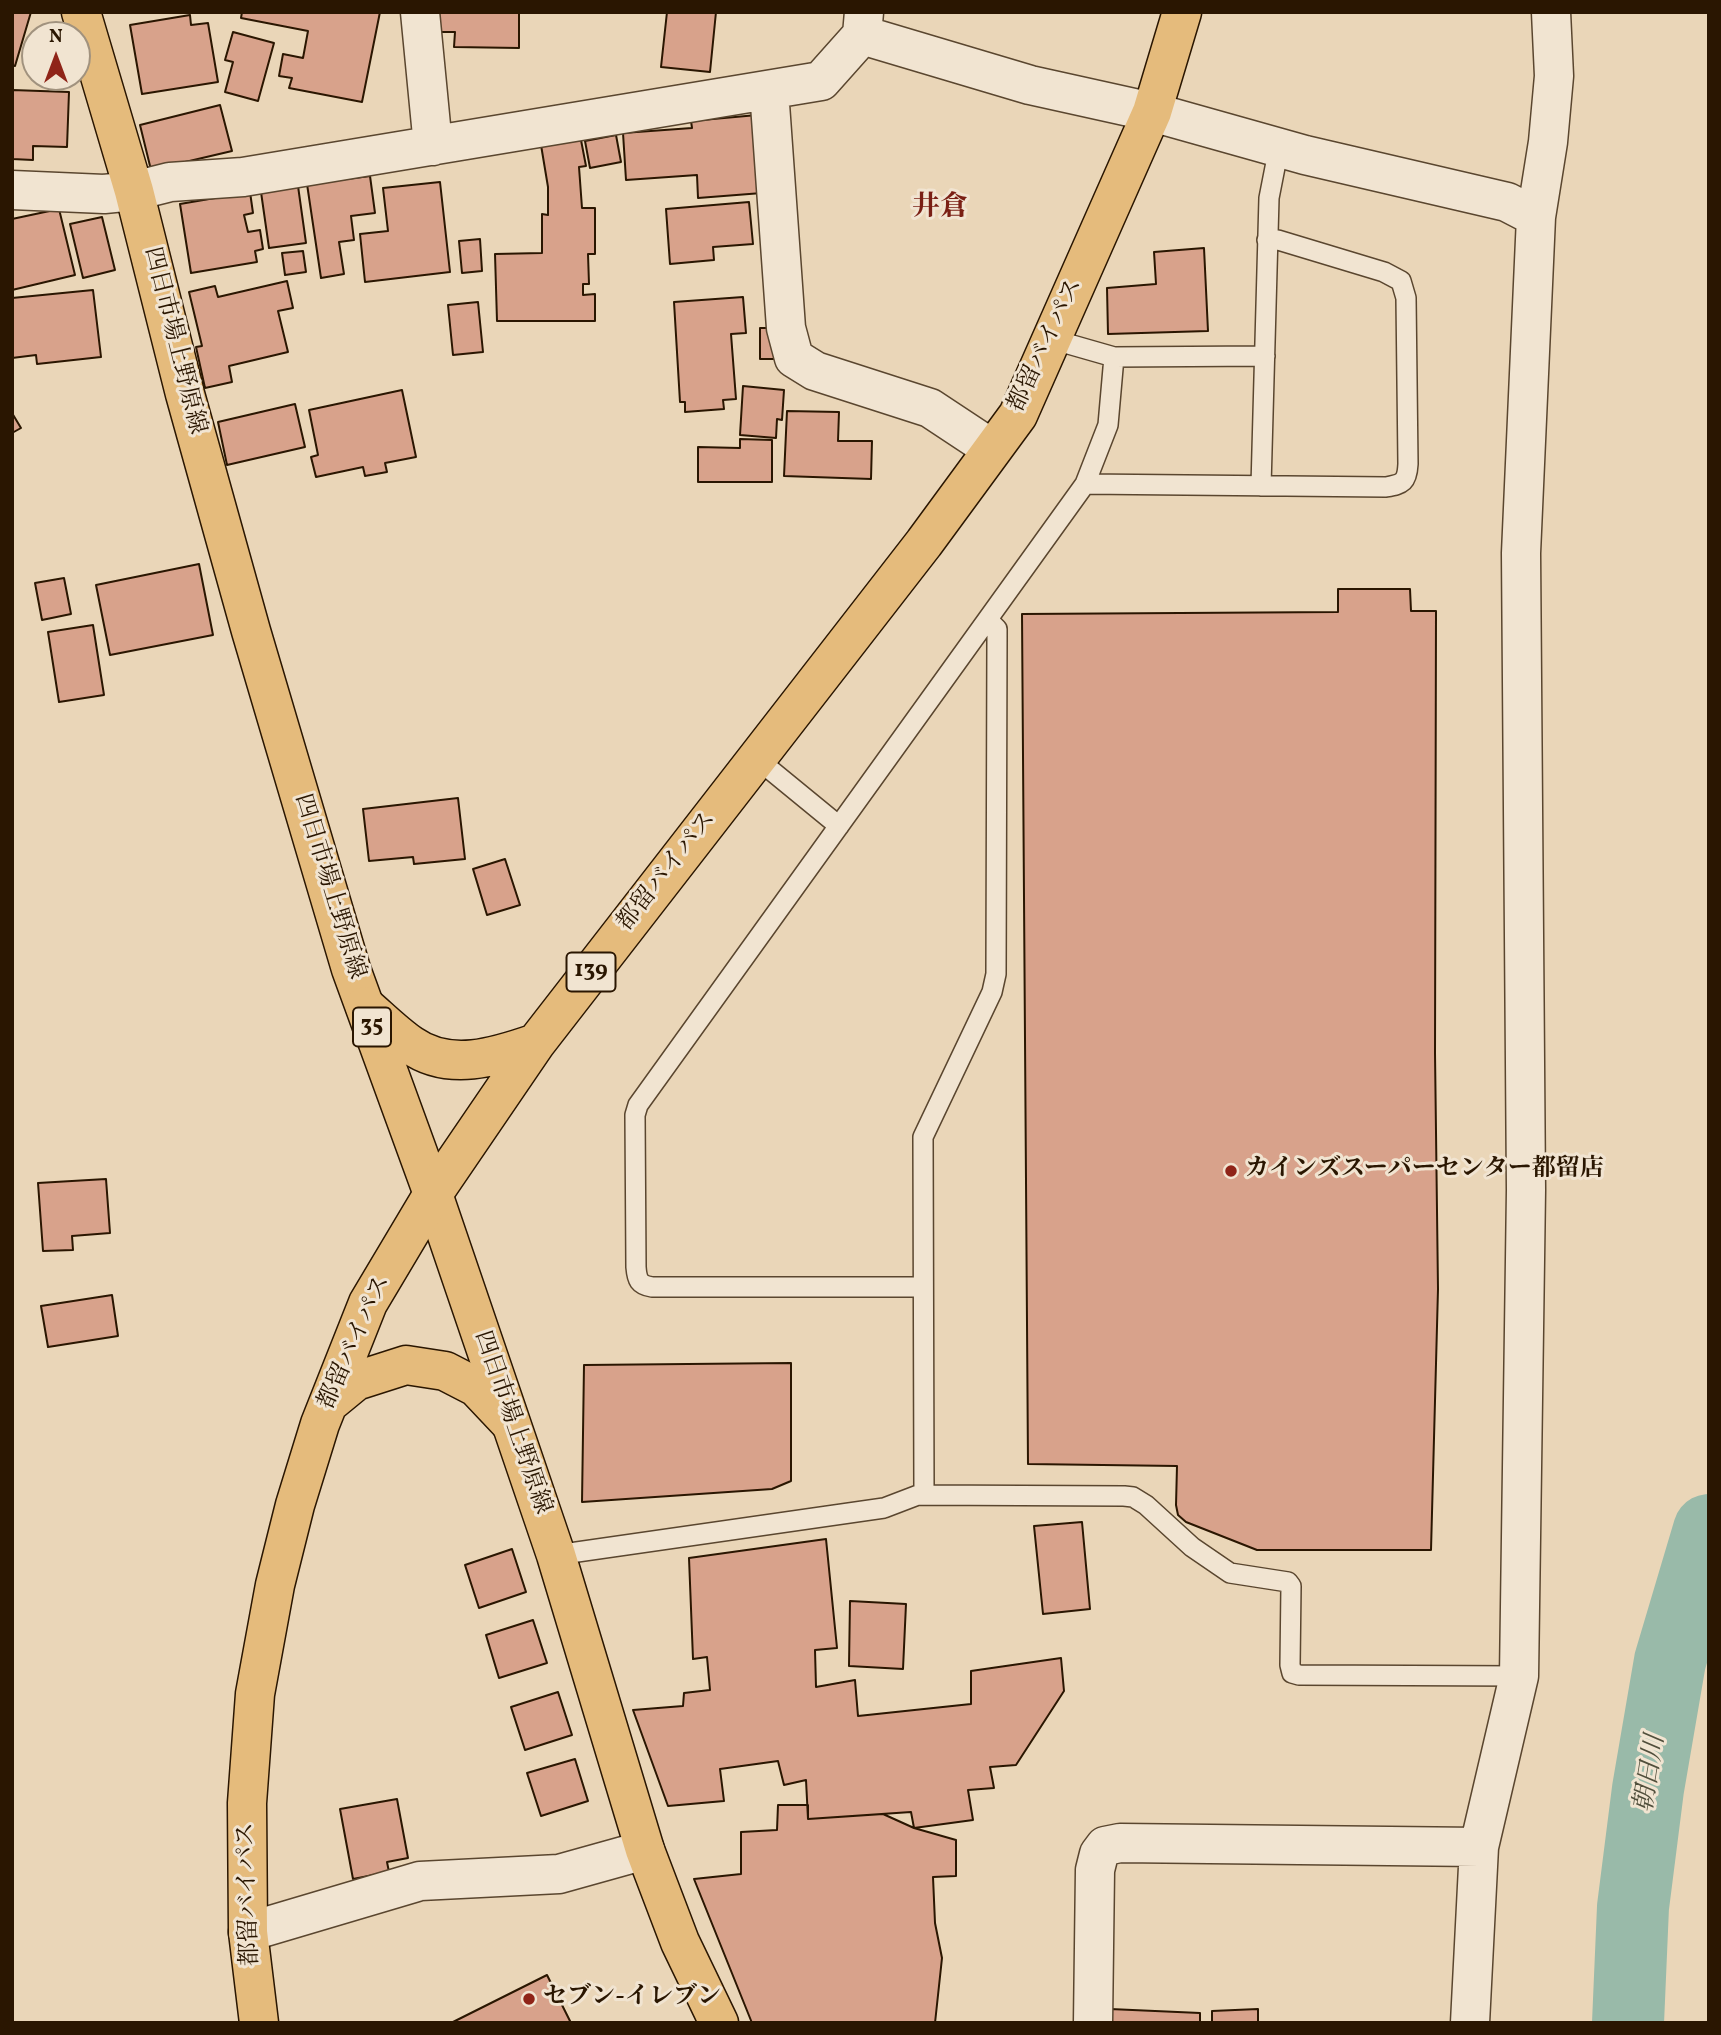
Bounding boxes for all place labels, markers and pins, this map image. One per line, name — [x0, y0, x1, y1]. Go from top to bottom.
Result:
place label: カインズスーパーセンター都留店 — [1245, 1157, 1604, 1185]
marker: カインズスーパーセンター都留店 — [1223, 1163, 1239, 1179]
place label: セブン-イレブン — [543, 1985, 721, 2013]
marker: セブン-イレブン — [521, 1991, 537, 2007]

